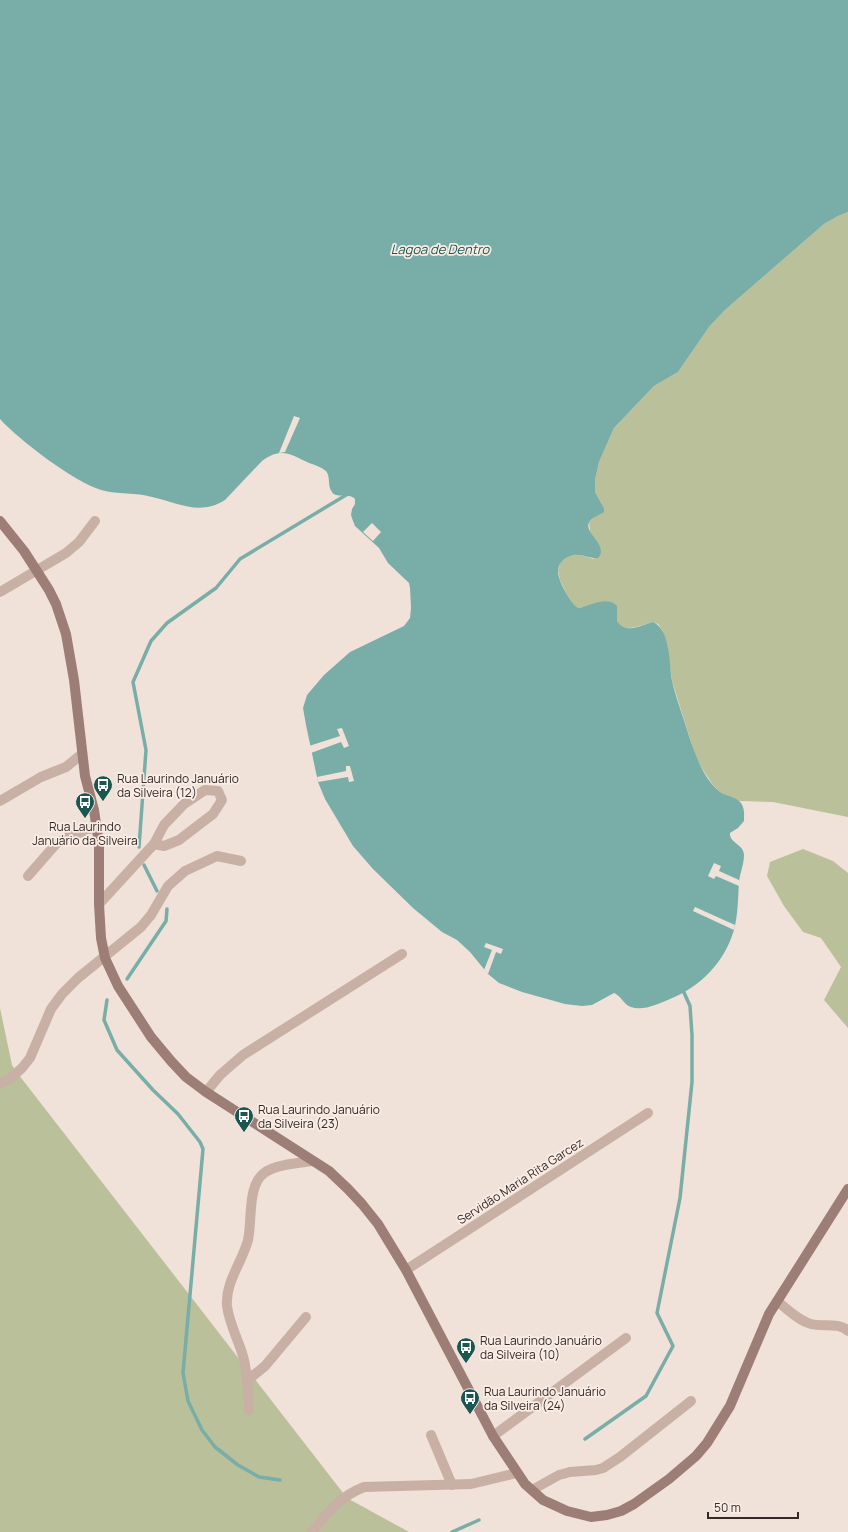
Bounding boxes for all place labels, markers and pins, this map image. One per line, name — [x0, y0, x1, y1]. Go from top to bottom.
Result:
place label: Rua Laurindo Januário da Silveira (12) — [117, 770, 239, 801]
bus stop icon: Rua Laurindo Januário da Silveira (12) — [92, 774, 114, 802]
bus stop icon: Rua Laurindo Januário da Silveira — [74, 791, 96, 819]
place label: Rua Laurindo Januário da Silveira — [32, 818, 138, 849]
place label: Rua Laurindo Januário da Silveira (23) — [258, 1101, 380, 1132]
bus stop icon: Rua Laurindo Januário da Silveira (23) — [233, 1105, 255, 1133]
place label: Rua Laurindo Januário da Silveira (10) — [480, 1332, 602, 1363]
bus stop icon: Rua Laurindo Januário da Silveira (10) — [455, 1336, 477, 1364]
place label: Rua Laurindo Januário da Silveira (24) — [484, 1383, 606, 1414]
bus stop icon: Rua Laurindo Januário da Silveira (24) — [459, 1387, 481, 1415]

